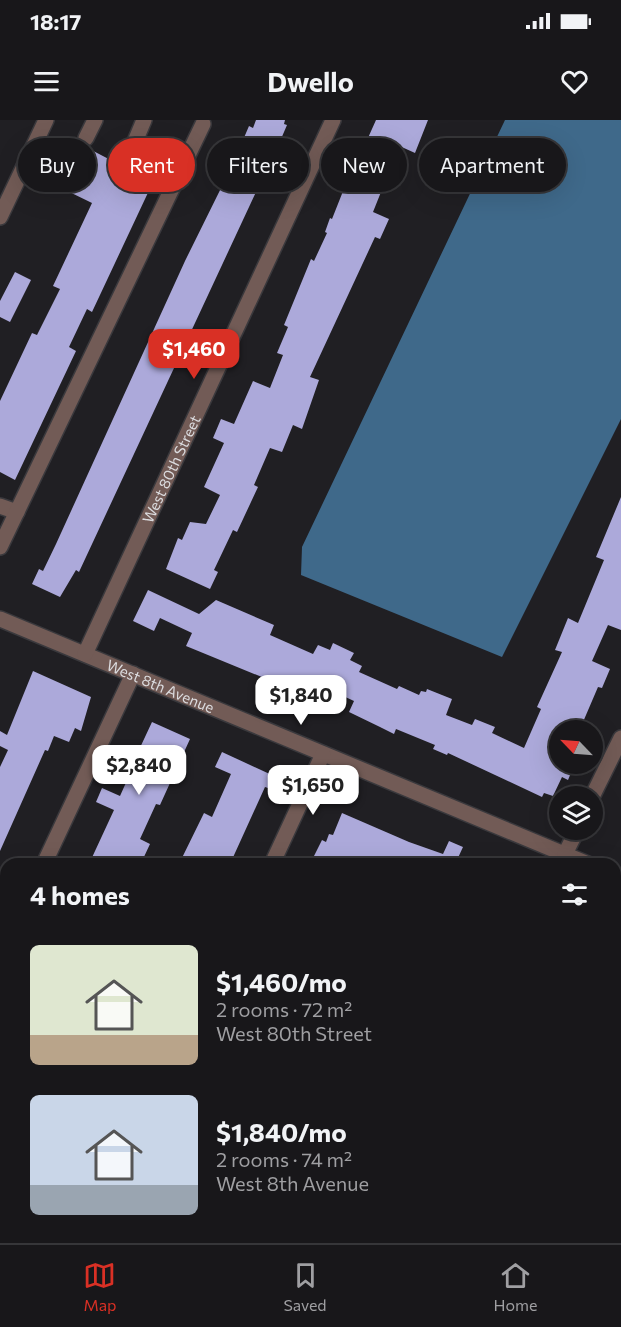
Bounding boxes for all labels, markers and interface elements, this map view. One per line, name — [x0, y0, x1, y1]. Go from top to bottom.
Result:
text: 18:17 — [30, 8, 81, 35]
icon: menu — [30, 65, 63, 98]
text: Dwello — [267, 65, 354, 98]
icon: heart — [558, 65, 591, 98]
chip: Buy — [18, 138, 96, 192]
chip: Rent — [108, 138, 195, 192]
chip: Filters — [207, 138, 309, 192]
chip: New — [321, 138, 407, 192]
chip: Apartment — [419, 138, 566, 192]
pin: $1,460 — [145, 329, 243, 380]
text: $1,460 — [162, 336, 226, 360]
street label: West 80th Street — [138, 412, 204, 526]
street label: West 8th Avenue — [104, 656, 217, 716]
pin: $1,840 — [252, 675, 350, 726]
text: $1,840 — [269, 682, 333, 706]
north arrow — [549, 720, 603, 774]
map controls — [549, 720, 603, 840]
pin: $2,840 — [90, 745, 188, 796]
text: $2,840 — [106, 752, 172, 776]
pin: $1,650 — [264, 765, 362, 816]
text: $1,650 — [282, 772, 344, 796]
button: layers — [549, 786, 603, 840]
icon: filters — [558, 878, 591, 911]
text: 4 homes — [30, 879, 130, 910]
text: $1,460/mo — [216, 966, 347, 997]
icon: home — [78, 969, 150, 1041]
text: 2 rooms · 72 m² — [216, 997, 352, 1021]
text: West 80th Street — [216, 1021, 372, 1045]
text: $1,840/mo — [216, 1116, 347, 1147]
icon: home — [78, 1119, 150, 1191]
text: 2 rooms · 74 m² — [216, 1147, 352, 1171]
text: West 8th Avenue — [216, 1171, 369, 1195]
tab: Map — [83, 1259, 116, 1314]
tab: Saved — [283, 1259, 327, 1314]
tab: Home — [494, 1259, 538, 1314]

